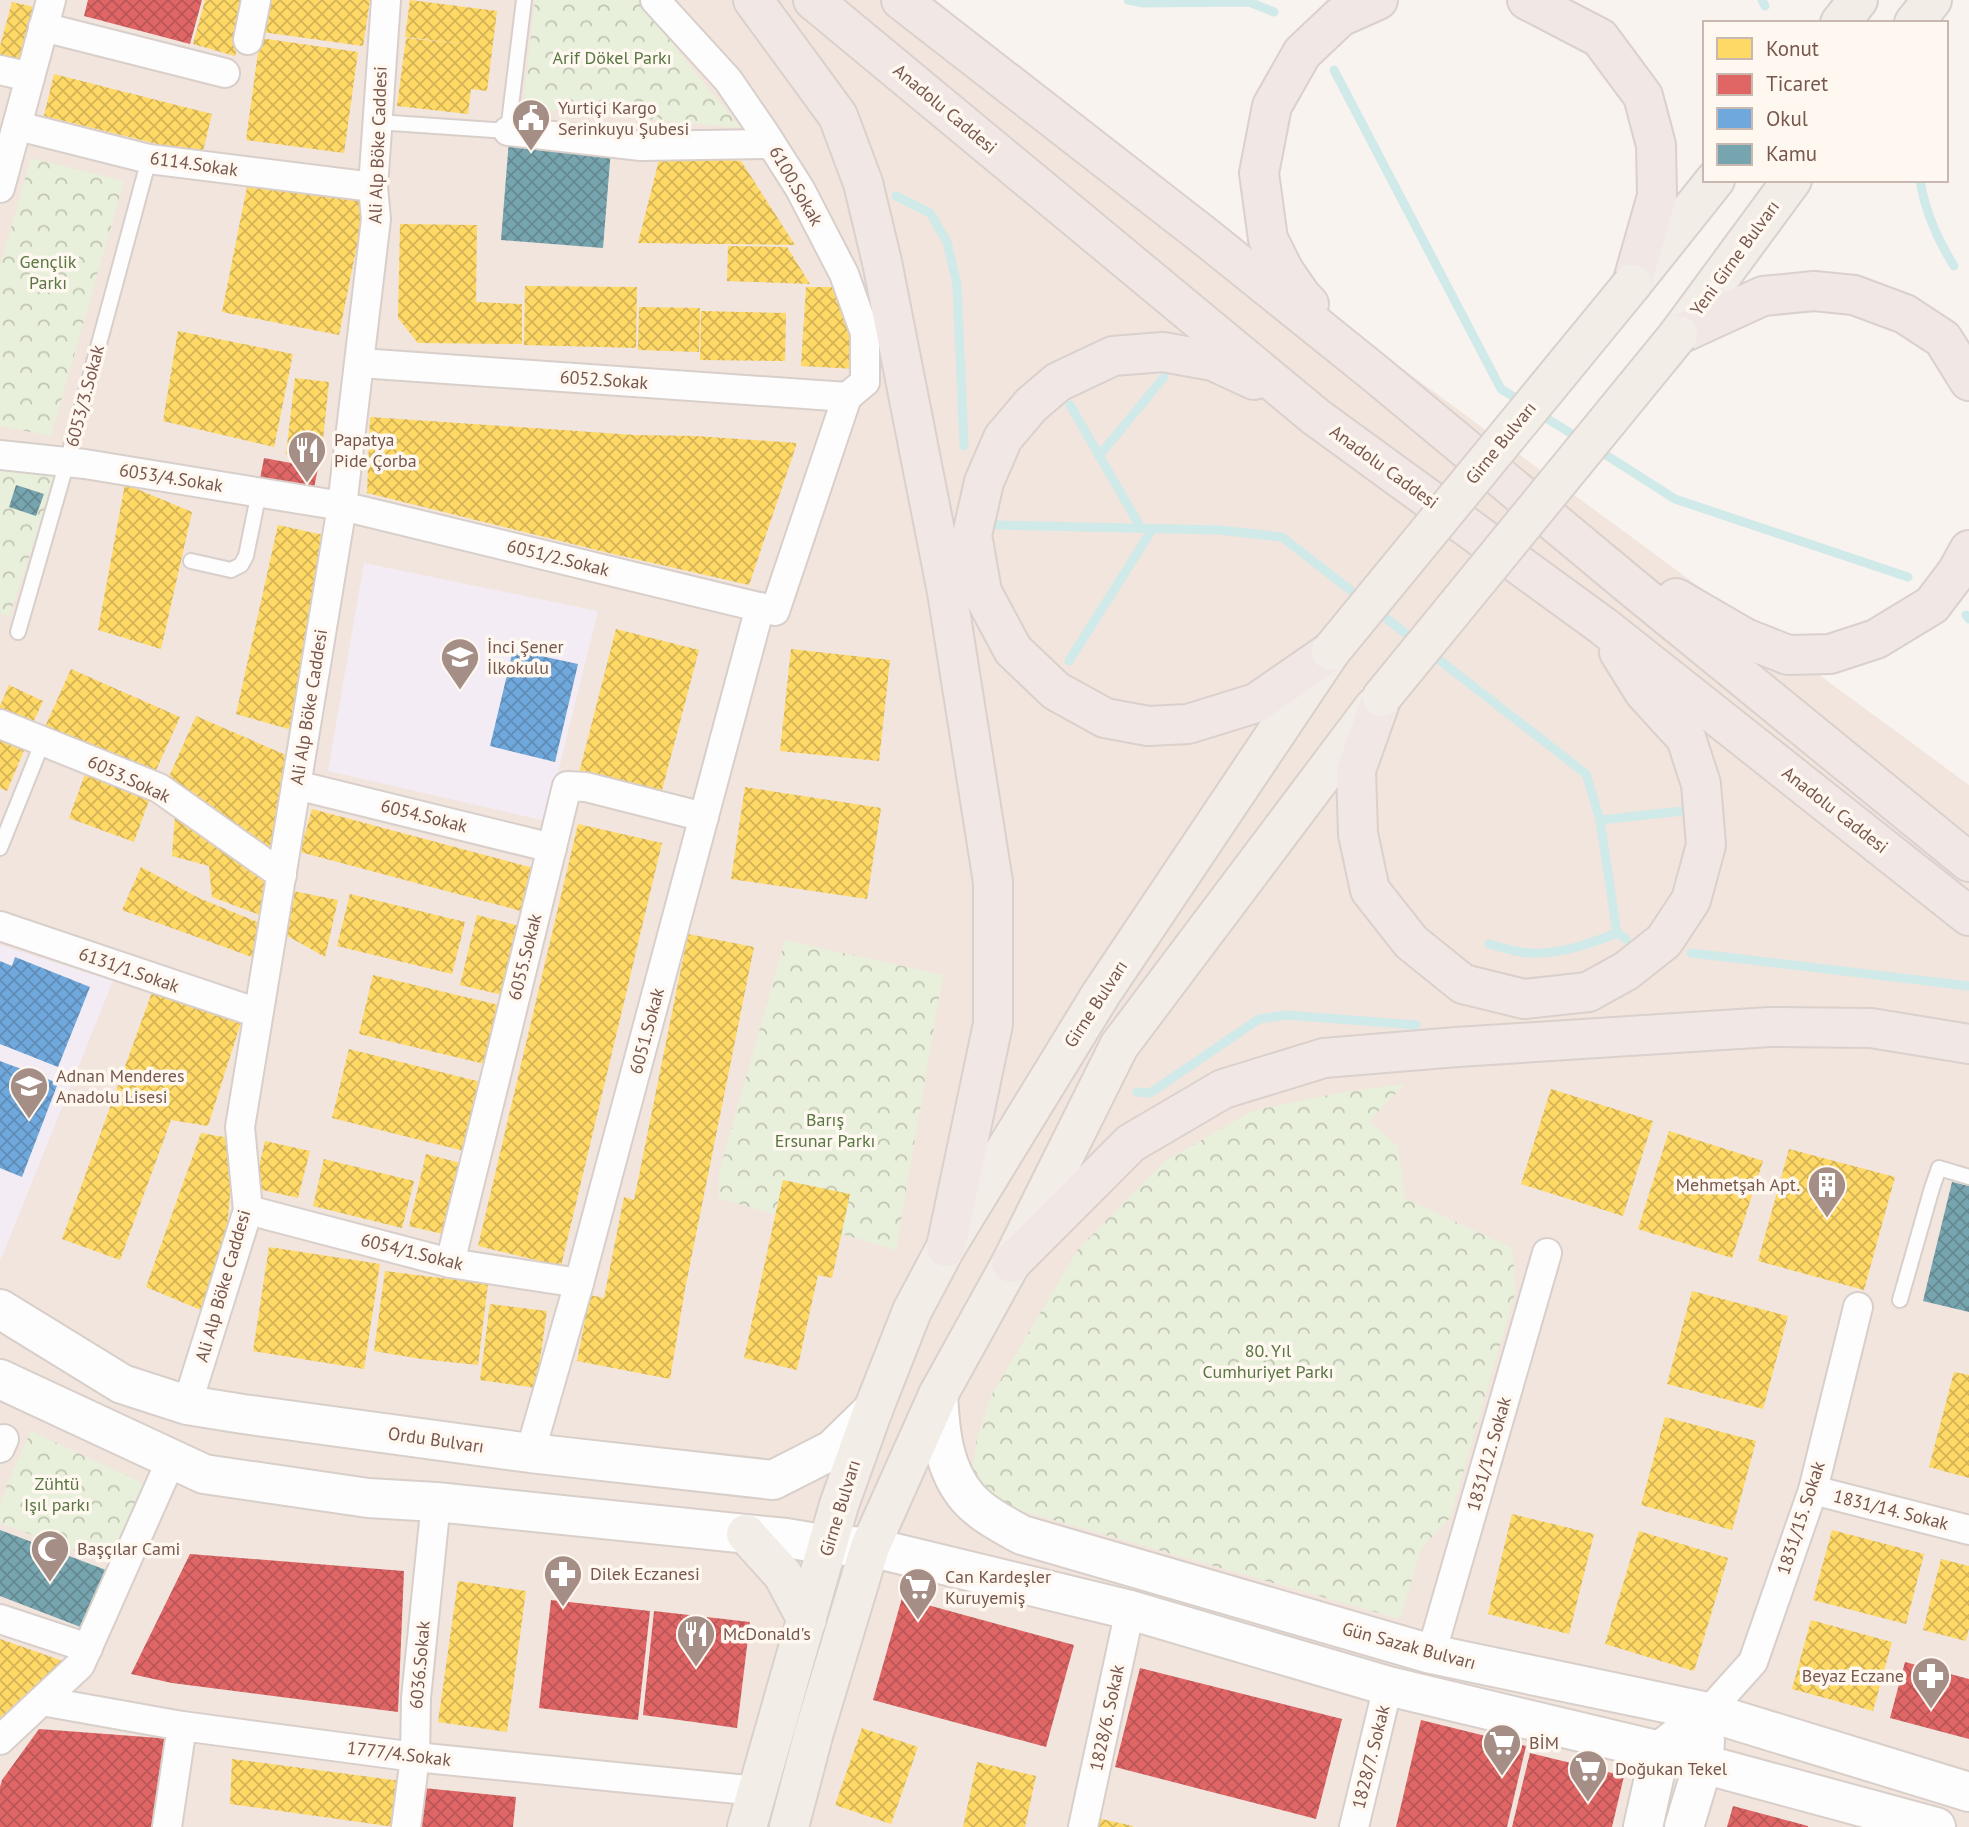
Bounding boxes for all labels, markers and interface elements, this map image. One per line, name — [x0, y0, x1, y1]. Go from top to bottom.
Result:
legend — [1703, 21, 1948, 182]
text: Konut — [1766, 35, 1819, 62]
park label: Arif Dökel Parkı — [553, 46, 671, 69]
street label: Anadolu Caddesi — [889, 59, 1002, 159]
street label: Ali Alp Böke Caddesi — [363, 66, 392, 224]
text: Ticaret — [1766, 70, 1828, 97]
place label: Yurtiçi Kargo Serinkuyu Şubesi — [558, 96, 689, 140]
public building icon: Yurtiçi Kargo Serinkuyu Şubesi — [510, 97, 552, 152]
text: Okul — [1766, 105, 1808, 132]
text: Kamu — [1766, 140, 1817, 167]
street label: 6100.Sokak — [764, 142, 829, 230]
street label: 6114.Sokak — [149, 146, 240, 181]
street label: Yeni Girne Bulvarı — [1685, 196, 1784, 320]
park label: Gençlik Parkı — [20, 250, 77, 294]
street label: 6053/3.Sokak — [60, 342, 109, 449]
street label: 6052.Sokak — [559, 365, 649, 394]
street label: Girne Bulvarı — [1460, 397, 1541, 489]
street label: Anadolu Caddesi — [1326, 420, 1443, 514]
place label: Papatya Pide Çorba — [334, 428, 417, 472]
restaurant icon: Papatya Pide Çorba — [286, 429, 328, 484]
street label: 6053/4.Sokak — [118, 458, 225, 497]
street label: 6051/2.Sokak — [505, 534, 612, 581]
street label: Ali Alp Böke Caddesi — [285, 627, 332, 787]
place label: İnci Şener İlkokulu — [487, 635, 564, 679]
school or university icon: İnci Şener İlkokulu — [439, 636, 481, 691]
street label: 6053.Sokak — [84, 749, 174, 808]
street label: Anadolu Caddesi — [1778, 761, 1893, 858]
street label: 6054.Sokak — [378, 794, 470, 837]
street label: 6055.Sokak — [503, 911, 546, 1003]
street label: 6131/1.Sokak — [76, 942, 183, 998]
street label: Girne Bulvarı — [1059, 956, 1132, 1052]
street label: 6051.Sokak — [624, 985, 669, 1077]
place label: Adnan Menderes Anadolu Lisesi — [56, 1064, 185, 1108]
school or university icon: Adnan Menderes Anadolu Lisesi — [8, 1065, 50, 1120]
park label: Barış Ersunar Parkı — [775, 1108, 875, 1152]
building icon: Mehmetşah Apt. — [1806, 1164, 1848, 1219]
place label: Mehmetşah Apt. — [1676, 1173, 1800, 1196]
street label: Ali Alp Böke Caddesi — [190, 1207, 255, 1365]
street label: 6054/1.Sokak — [359, 1228, 466, 1275]
park label: 80. Yıl Cumhuriyet Parkı — [1203, 1339, 1333, 1383]
street label: 1831/12. Sokak — [1461, 1394, 1516, 1514]
street label: Ordu Bulvarı — [387, 1421, 486, 1458]
street label: Girne Bulvarı — [814, 1457, 865, 1559]
street label: 1831/15. Sokak — [1771, 1458, 1830, 1577]
park label: Zühtü Işıl parkı — [24, 1472, 90, 1516]
street label: 1831/14. Sokak — [1831, 1484, 1951, 1535]
mosque icon: Başçılar Cami — [29, 1528, 71, 1583]
place label: Başçılar Cami — [77, 1537, 180, 1560]
pharmacy icon: Dilek Eczanesi — [542, 1553, 584, 1608]
place label: Dilek Eczanesi — [590, 1562, 700, 1585]
place label: Can Kardeşler Kuruyemiş — [945, 1565, 1051, 1609]
supermarket icon: Can Kardeşler Kuruyemiş — [897, 1566, 939, 1621]
restaurant icon: McDonald's — [675, 1613, 717, 1668]
street label: Gün Sazak Bulvarı — [1340, 1617, 1479, 1674]
street label: 6036.Sokak — [404, 1620, 435, 1710]
place label: McDonald's — [723, 1622, 811, 1645]
pharmacy icon: Beyaz Eczane — [1910, 1655, 1952, 1710]
street label: 1828/6. Sokak — [1084, 1662, 1129, 1773]
place label: Beyaz Eczane — [1802, 1664, 1904, 1687]
street label: 1828/7. Sokak — [1347, 1702, 1395, 1811]
supermarket icon: BİM — [1481, 1722, 1523, 1777]
place label: BİM — [1529, 1731, 1559, 1754]
street label: 1777/4.Sokak — [346, 1736, 453, 1771]
supermarket icon: Doğukan Tekel — [1567, 1748, 1609, 1803]
place label: Doğukan Tekel — [1615, 1757, 1728, 1780]

